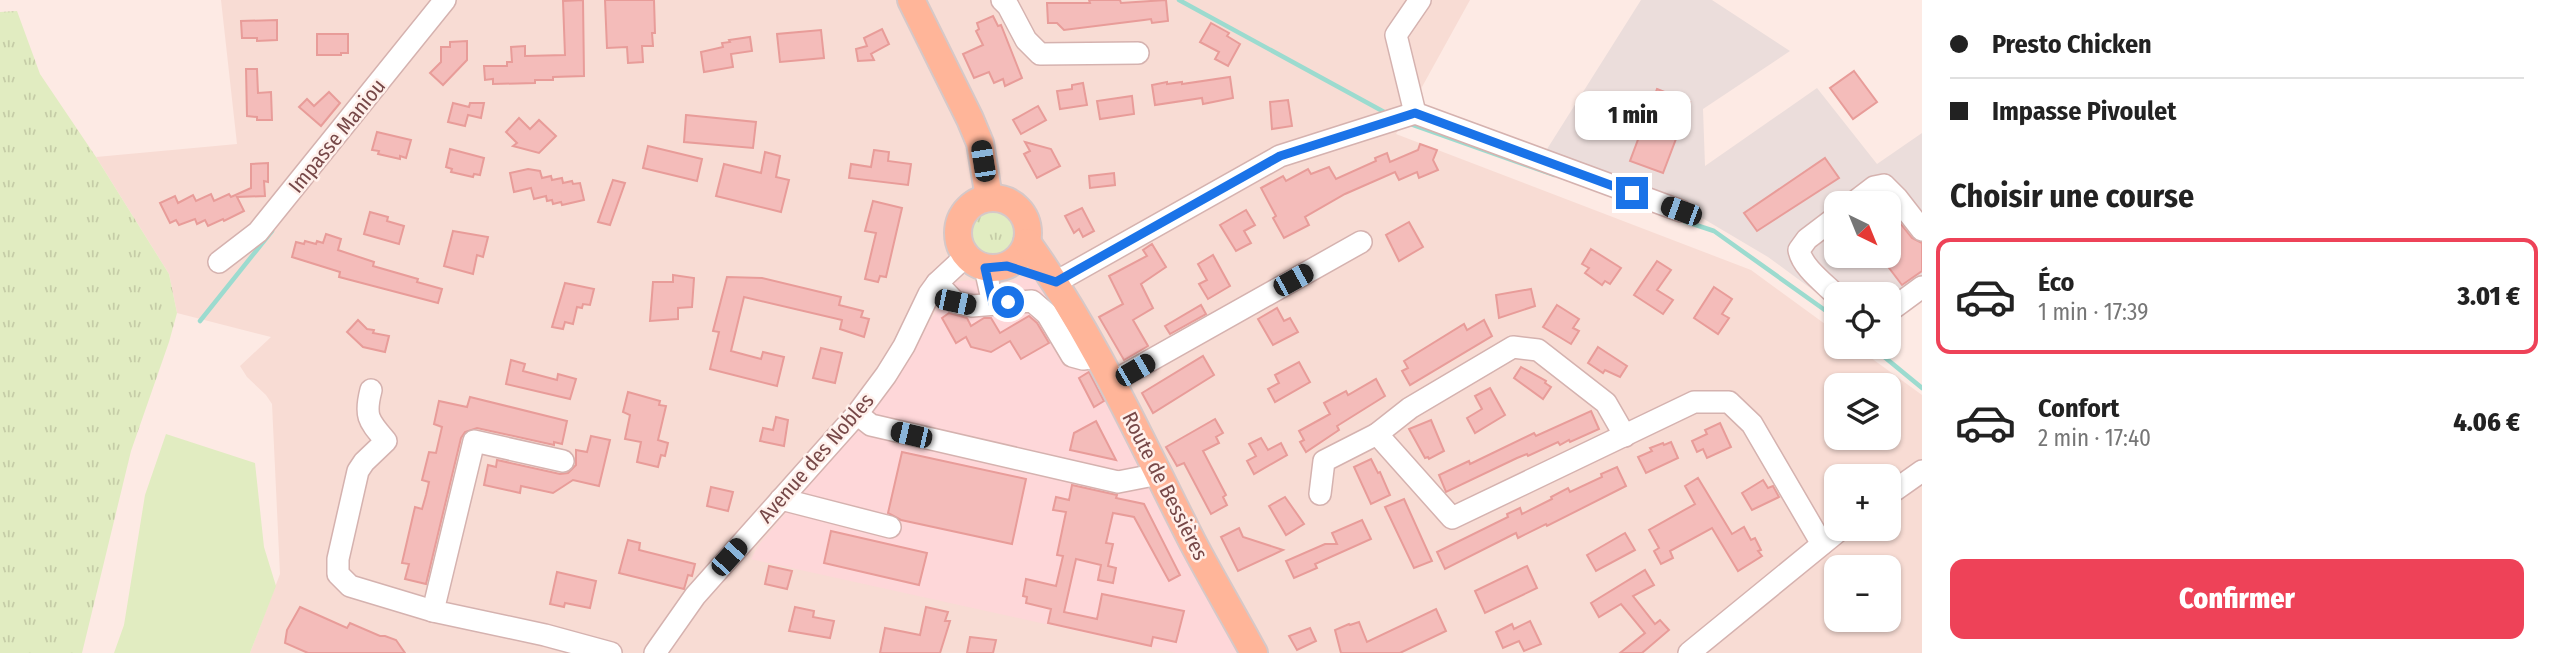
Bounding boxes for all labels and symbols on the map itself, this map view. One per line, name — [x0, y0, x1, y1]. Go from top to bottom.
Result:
street label: Impasse Maniou — [283, 74, 391, 198]
callout: 1 min — [1574, 92, 1690, 140]
car — [970, 139, 997, 183]
route end — [1616, 177, 1648, 209]
north arrow — [1824, 191, 1900, 268]
car — [1658, 194, 1705, 228]
car — [1270, 261, 1317, 299]
route start — [992, 286, 1024, 318]
car — [933, 287, 978, 317]
car — [1112, 350, 1159, 390]
street label: Avenue des Nobles — [753, 388, 879, 528]
street label: Route de Bessières — [1116, 408, 1214, 565]
car — [889, 420, 934, 450]
car — [708, 534, 751, 580]

